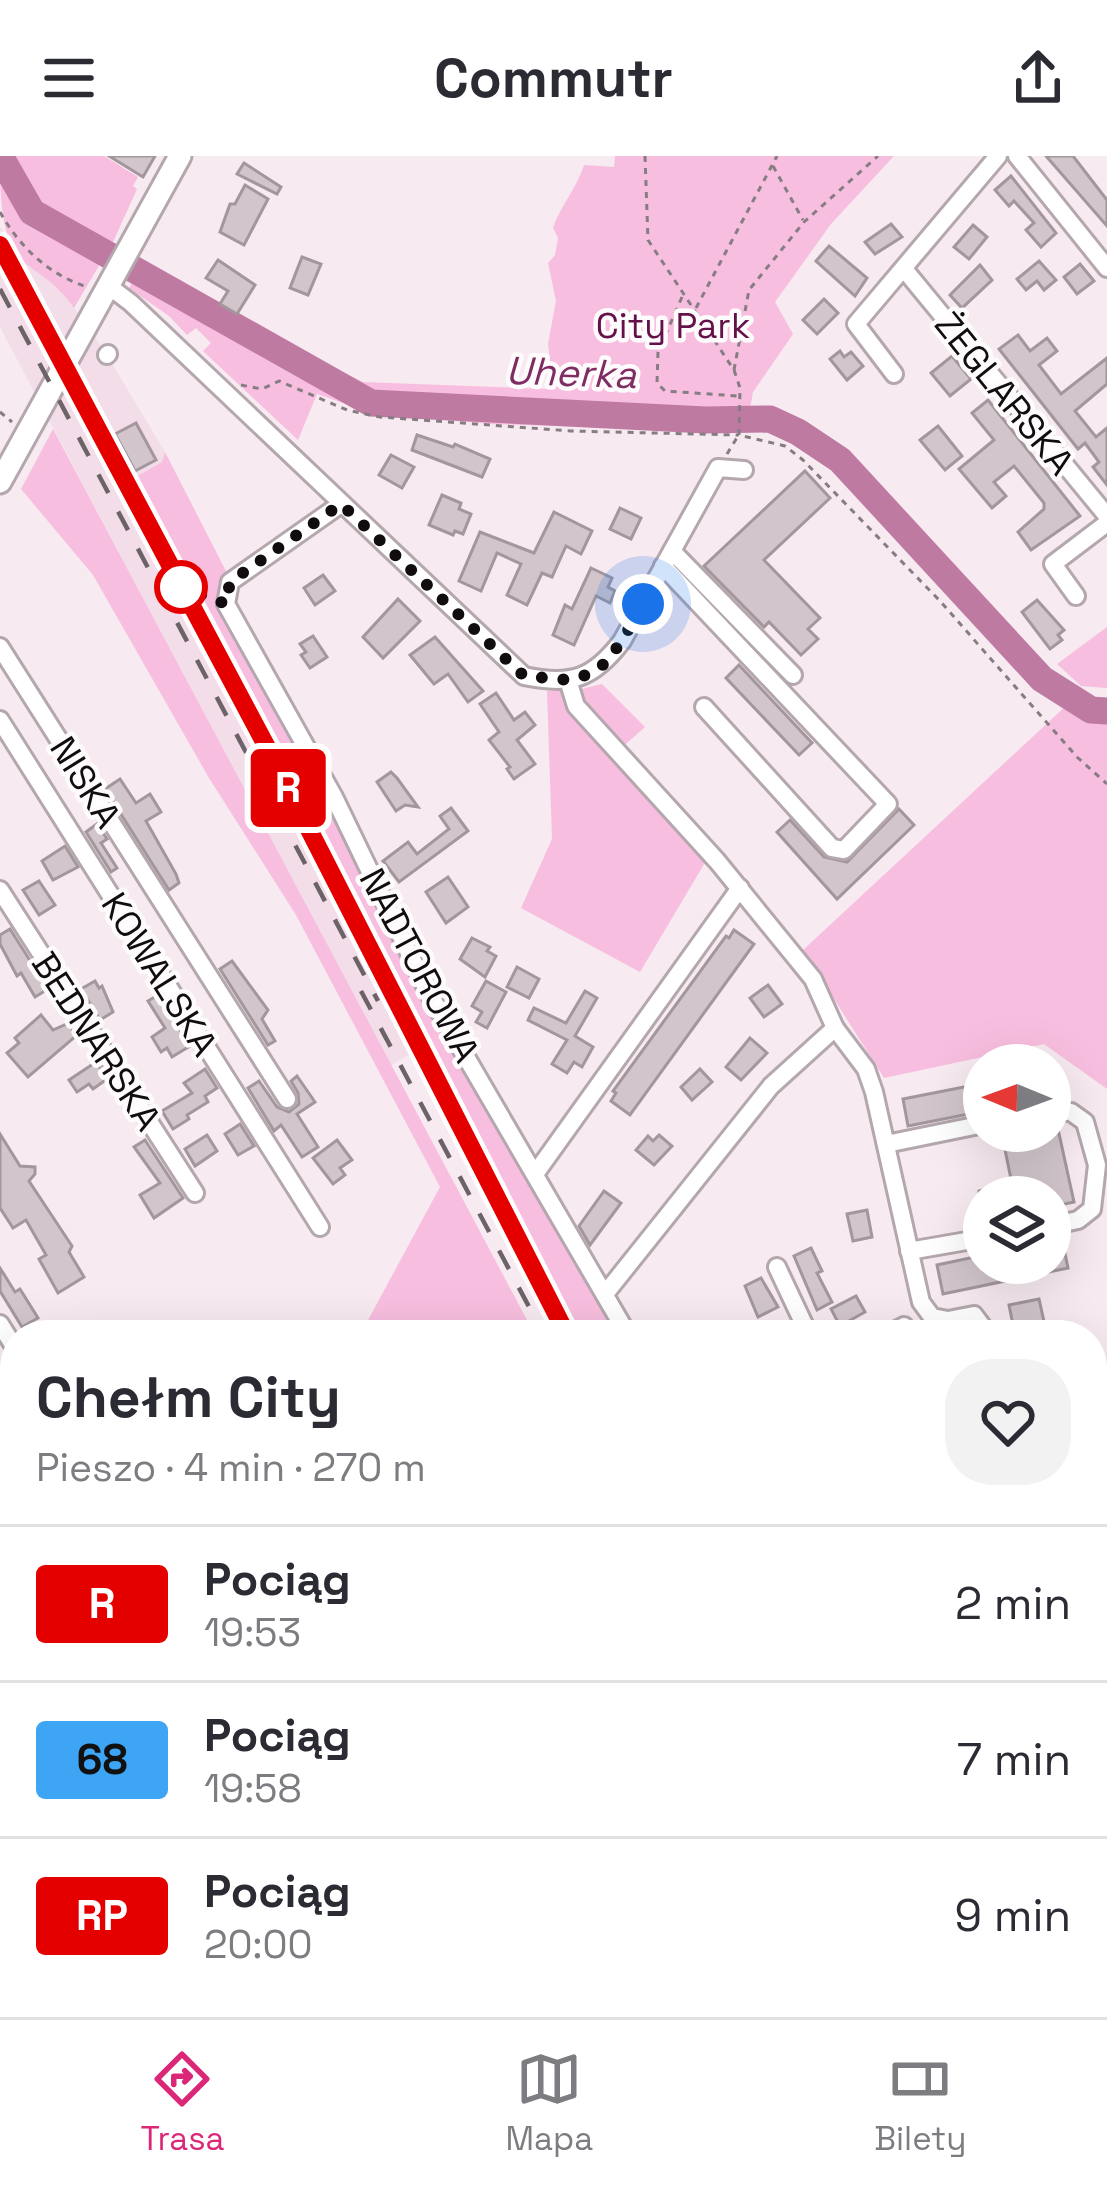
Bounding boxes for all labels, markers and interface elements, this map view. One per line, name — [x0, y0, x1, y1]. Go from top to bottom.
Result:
text: Commutr — [434, 44, 673, 113]
icon: menu — [36, 45, 102, 111]
icon: share — [1005, 45, 1071, 111]
park label: City Park — [596, 303, 750, 349]
street label: ŻEGLARSKA — [924, 303, 1084, 484]
water label: Uherka — [505, 346, 638, 399]
unlabelled marker — [156, 562, 206, 612]
your location — [613, 574, 673, 634]
street label: NISKA — [39, 728, 131, 837]
line badge: R — [249, 749, 327, 827]
text: R — [275, 761, 301, 814]
street label: NADTOROWA — [349, 861, 489, 1070]
street label: KOWALSKA — [91, 884, 227, 1065]
street label: BEDNARSKA — [21, 943, 171, 1140]
north arrow — [963, 1044, 1071, 1152]
map controls — [963, 1044, 1071, 1284]
button: layers — [963, 1176, 1071, 1284]
button: heart — [945, 1359, 1071, 1485]
text: Chełm City — [36, 1361, 341, 1434]
text: Pieszo · 4 min · 270 m — [36, 1443, 426, 1492]
text: Pociąg — [204, 1551, 351, 1608]
text: 2 min — [955, 1575, 1071, 1632]
text: R — [89, 1577, 115, 1630]
text: 19:53 — [204, 1608, 301, 1657]
text: Pociąg — [204, 1707, 351, 1764]
text: 7 min — [957, 1731, 1071, 1788]
text: 68 — [76, 1733, 128, 1786]
text: 19:58 — [204, 1764, 302, 1813]
text: Pociąg — [204, 1863, 351, 1920]
text: 9 min — [955, 1887, 1071, 1944]
text: RP — [76, 1889, 128, 1942]
text: 20:00 — [204, 1920, 312, 1969]
tab: Trasa — [141, 2046, 224, 2160]
tab: Mapa — [505, 2046, 593, 2160]
tab: Bilety — [874, 2046, 966, 2160]

